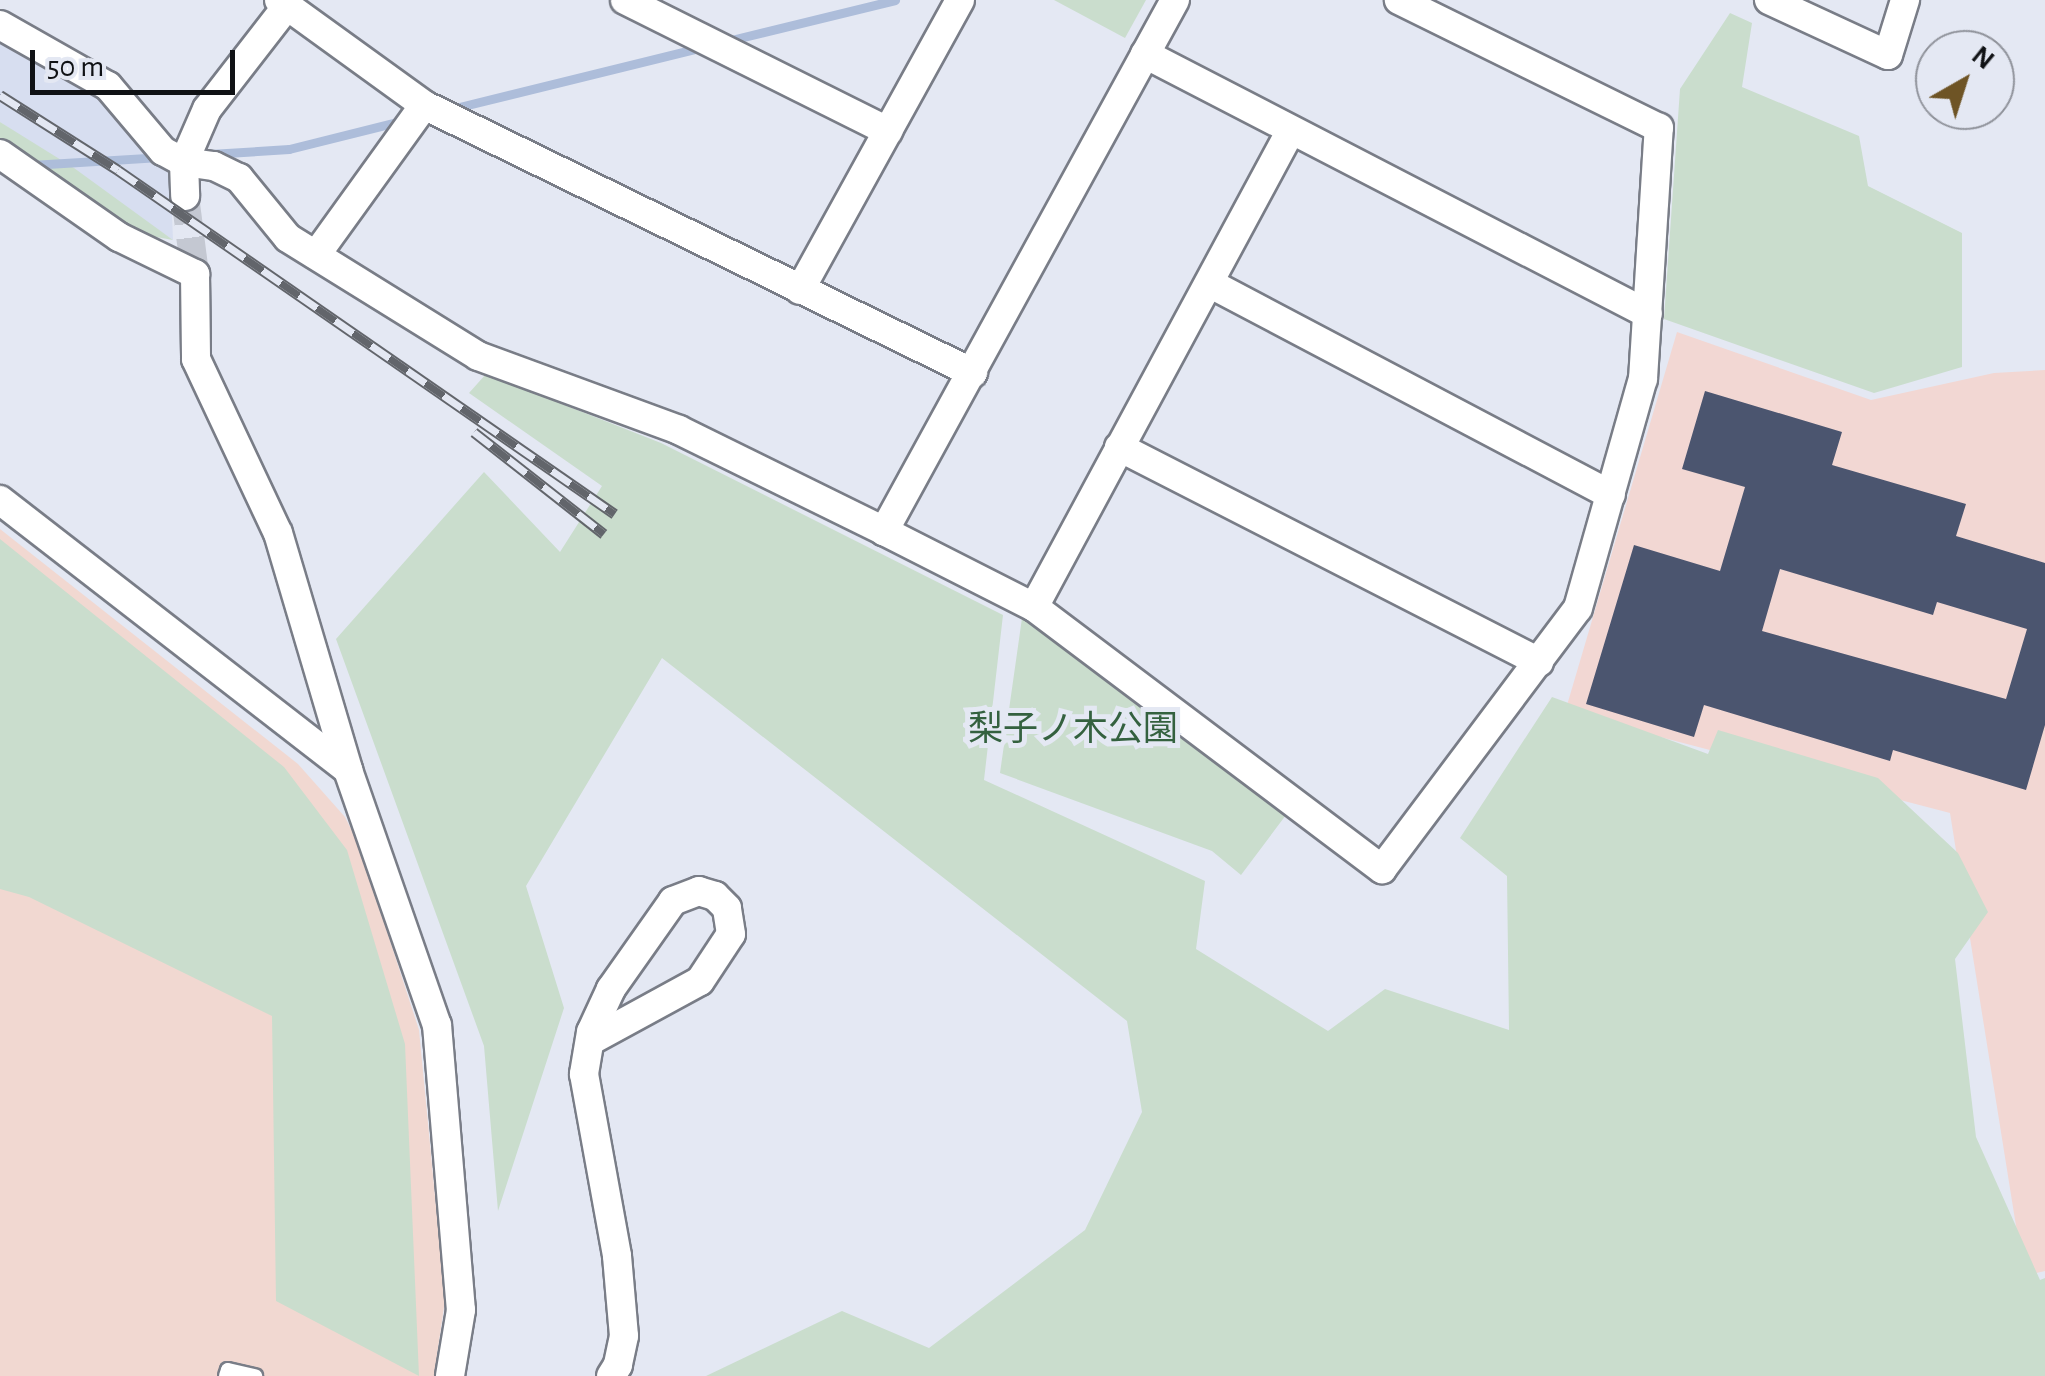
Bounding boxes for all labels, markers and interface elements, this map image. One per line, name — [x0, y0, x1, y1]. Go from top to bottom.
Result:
scale bar — [35, 30, 240, 92]
north arrow — [1915, 30, 2015, 130]
text: N — [1966, 41, 1999, 75]
text: 50 m — [47, 52, 104, 82]
park label: 梨子ノ木公園 — [968, 709, 1178, 751]

